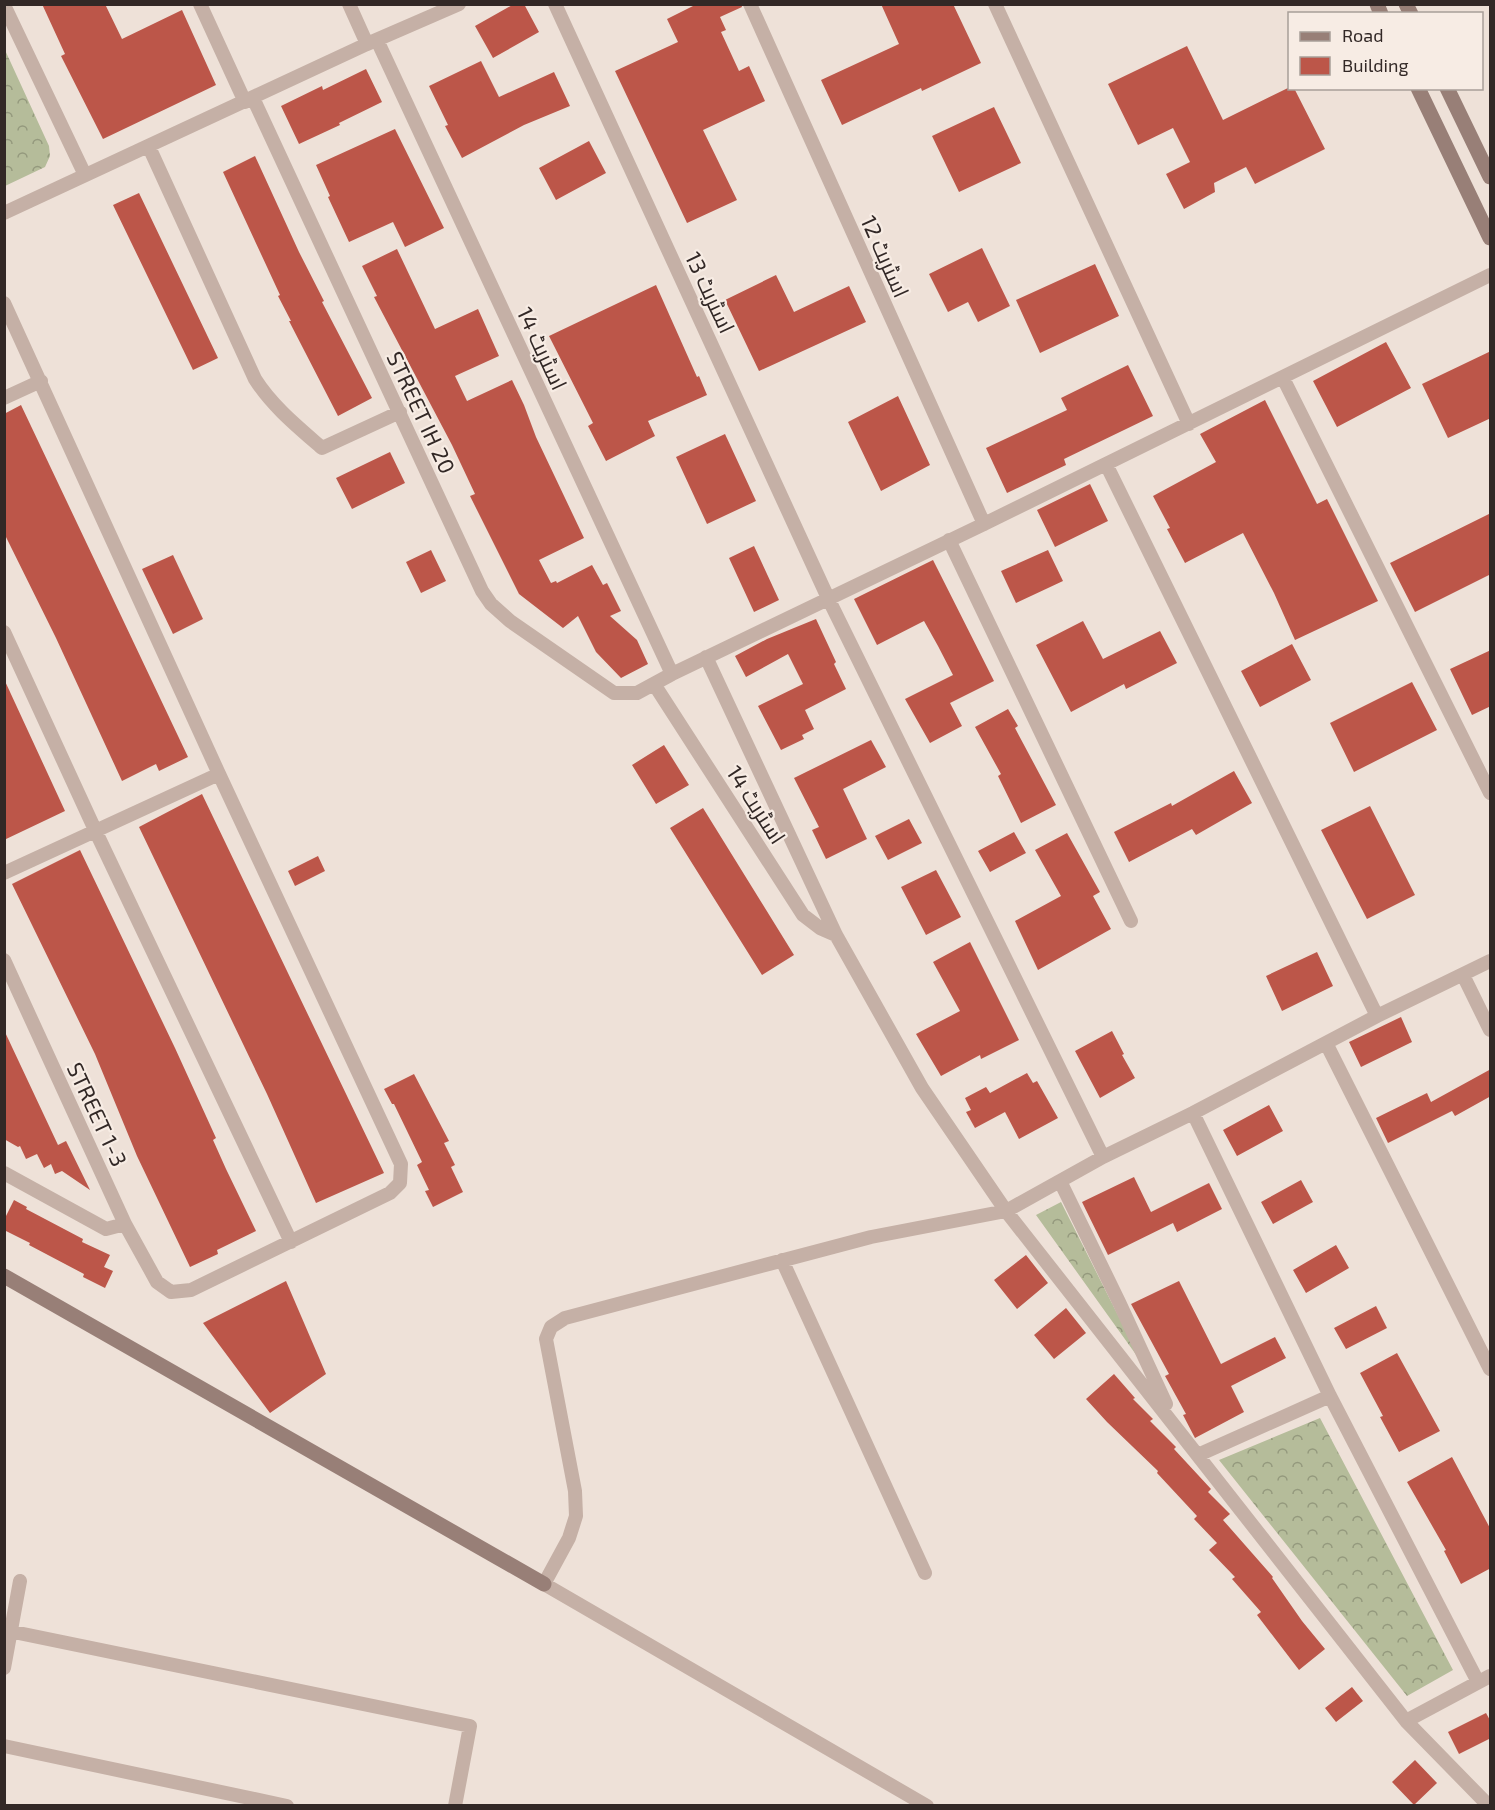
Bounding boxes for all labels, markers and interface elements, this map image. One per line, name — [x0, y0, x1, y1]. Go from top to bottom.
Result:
legend — [1288, 12, 1483, 90]
text: Road — [1342, 24, 1383, 46]
text: Building — [1342, 54, 1409, 76]
street label: اسٹریٹ 12 — [856, 211, 916, 301]
street label: اسٹریٹ 13 — [680, 247, 741, 337]
street label: اسٹریٹ 14 — [512, 303, 573, 394]
street label: STREET IH 20 — [382, 347, 462, 477]
street label: اسٹریٹ 14 — [721, 760, 792, 849]
street label: STREET 1-3 — [63, 1058, 133, 1170]

